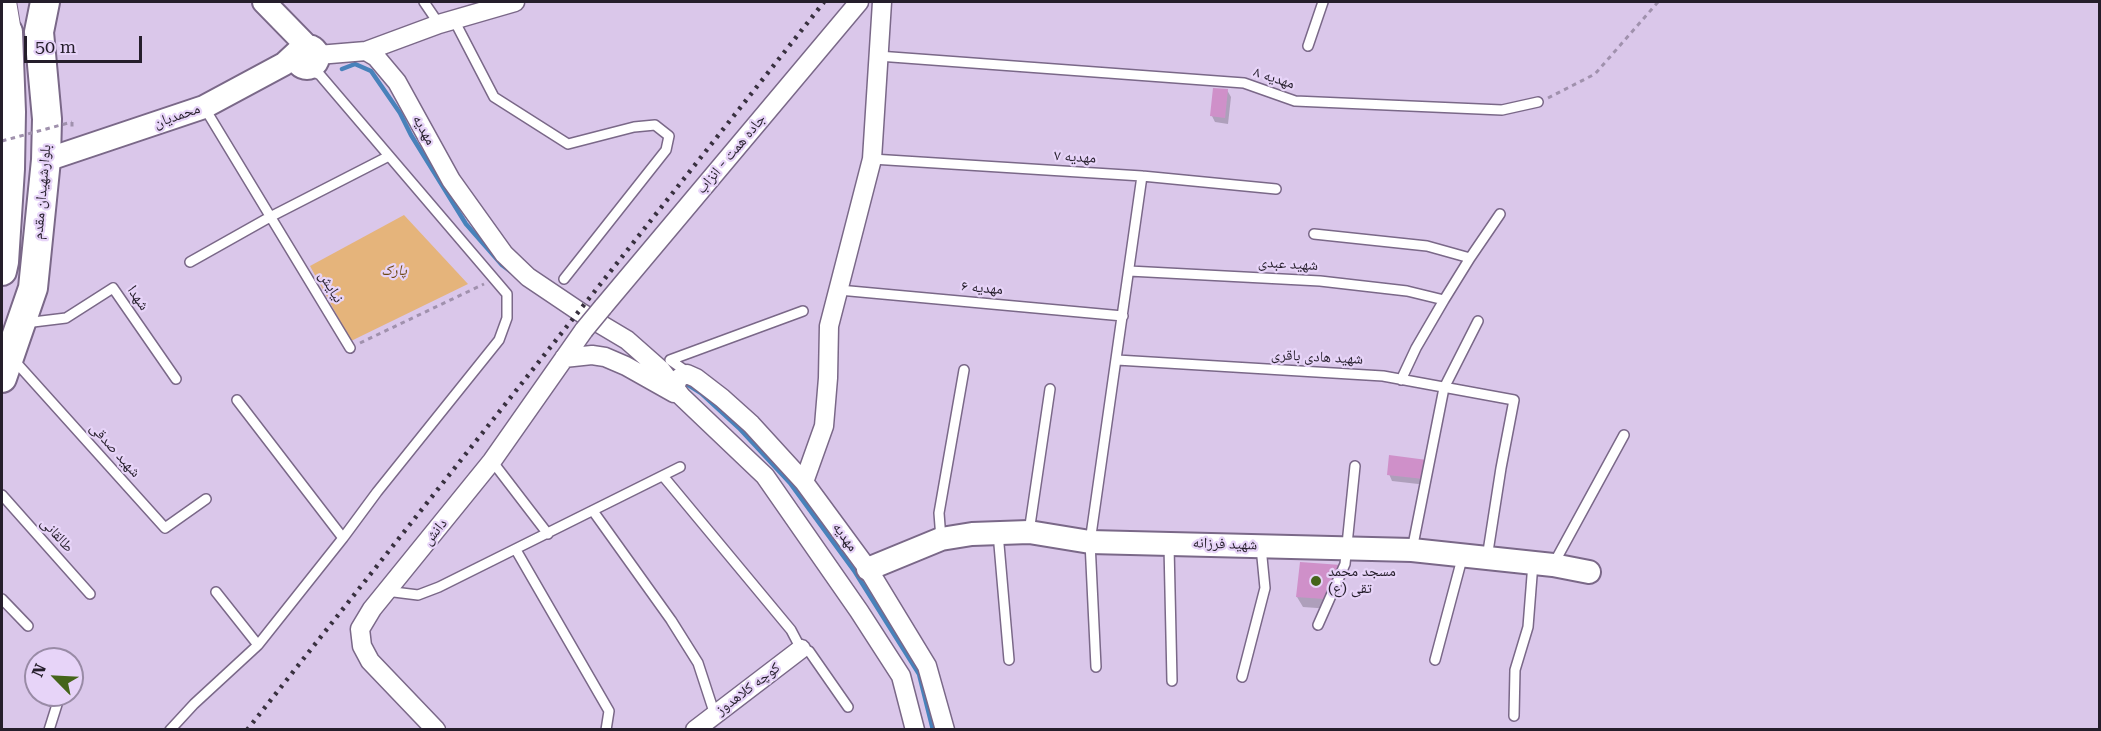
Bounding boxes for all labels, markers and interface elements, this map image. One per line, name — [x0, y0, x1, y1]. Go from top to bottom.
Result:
scale bar — [27, 24, 146, 62]
text: 50 m — [35, 36, 76, 57]
street label: مهدیه ۸ — [1251, 63, 1297, 93]
street label: محمدیان — [151, 100, 203, 132]
street label: جاده همت - انزاب — [692, 110, 770, 198]
street label: مهدیه — [408, 112, 440, 148]
street label: بلوارشهیدان مقدم — [29, 144, 55, 240]
street label: مهدیه ۷ — [1053, 147, 1097, 167]
street label: شهید عبدی — [1257, 253, 1319, 275]
park label: پارک — [381, 262, 407, 280]
street label: نیایش — [315, 268, 347, 306]
street label: مهدیه ۶ — [960, 277, 1004, 299]
street label: شهدا — [123, 282, 153, 314]
street label: شهید هادی باقری — [1271, 346, 1363, 368]
street label: شهید صدقی — [86, 419, 144, 481]
street label: طالقانی — [37, 514, 77, 556]
street label: دانش — [419, 515, 451, 549]
street label: مهدیه — [828, 519, 862, 555]
street label: شهید فرزانه — [1192, 534, 1258, 554]
place label: مسجد محمد تقی (ع) — [1328, 563, 1396, 598]
marker: مسجد محمد تقی (ع) — [1309, 574, 1323, 588]
north arrow — [24, 647, 84, 707]
street label: کوچه کلاهدوز — [712, 659, 784, 719]
text: N — [28, 661, 50, 680]

